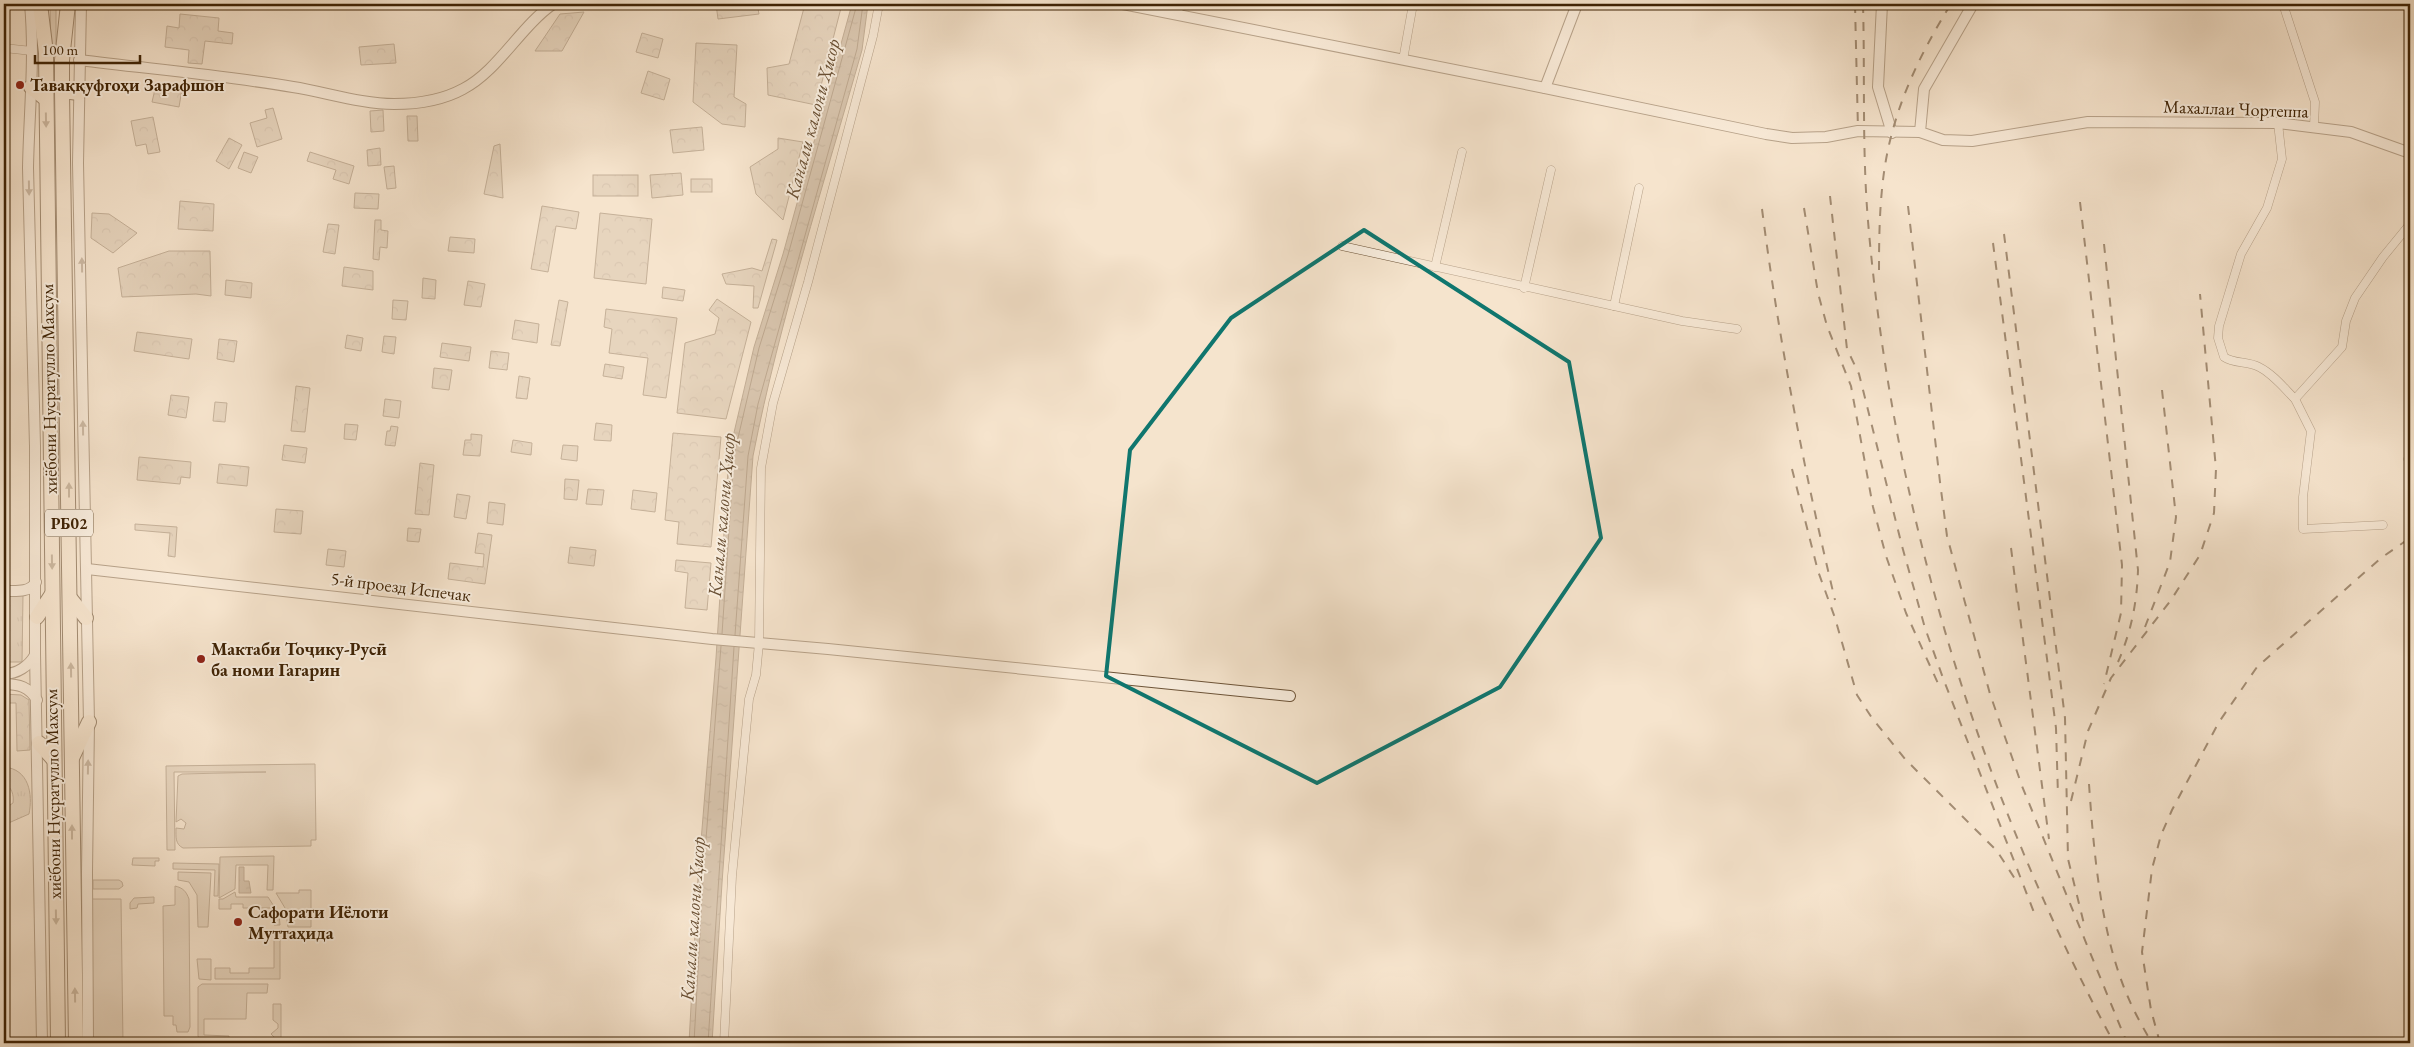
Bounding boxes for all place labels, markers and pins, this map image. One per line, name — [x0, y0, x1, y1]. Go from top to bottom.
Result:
place label: Таваққуфгоҳи Зарафшон — [30, 73, 225, 96]
marker: Таваққуфгоҳи Зарафшон — [14, 79, 26, 91]
place label: Мактаби Тоҷику-Русӣ ба номи Гагарин — [211, 637, 387, 681]
marker: Мактаби Тоҷику-Русӣ ба номи Гагарин — [195, 653, 207, 665]
place label: Сафорати Иёлоти Муттаҳида — [248, 900, 389, 944]
marker: Сафорати Иёлоти Муттаҳида — [232, 916, 244, 928]

